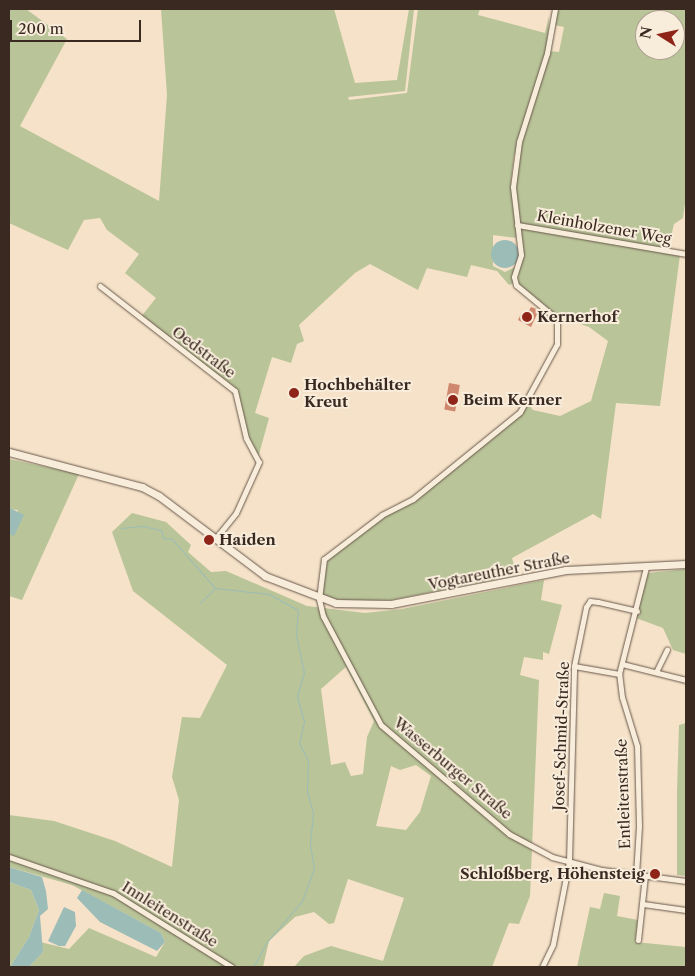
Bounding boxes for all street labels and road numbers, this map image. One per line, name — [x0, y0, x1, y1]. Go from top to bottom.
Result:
street label: Kleinholzener Weg — [535, 206, 673, 248]
street label: Oedstraße — [169, 322, 239, 382]
street label: Vogtareuther Straße — [426, 548, 572, 594]
street label: Josef-Schmid-Straße — [549, 661, 573, 811]
street label: Wasserburger Straße — [390, 713, 516, 823]
street label: Entleitenstraße — [612, 739, 634, 849]
street label: Innleitenstraße — [119, 877, 221, 951]

